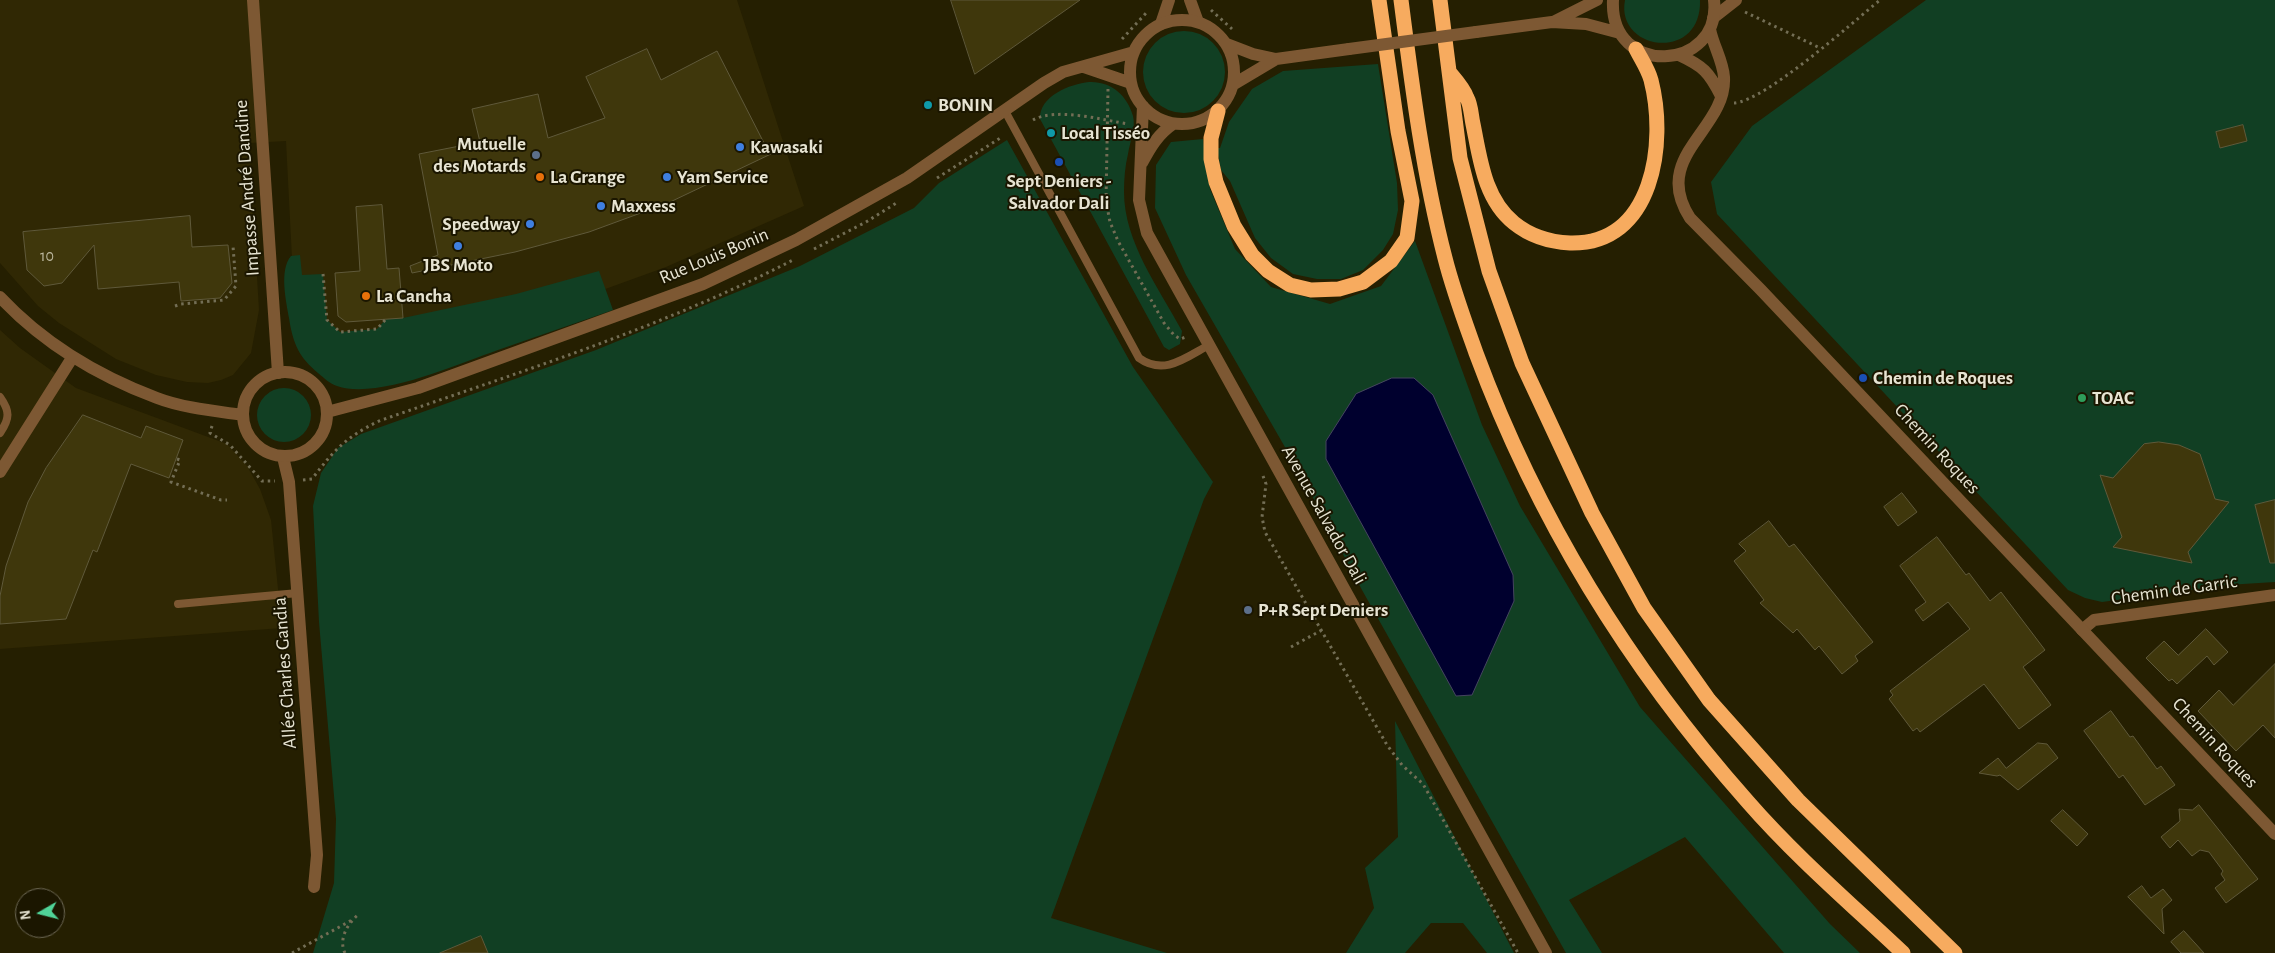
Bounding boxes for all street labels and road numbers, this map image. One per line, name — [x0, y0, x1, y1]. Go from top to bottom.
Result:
street label: Impasse André Dandine — [229, 99, 265, 277]
street label: Rue Louis Bonin — [656, 223, 772, 289]
street label: Chemin Roques — [1889, 399, 1985, 499]
street label: Avenue Salvador Dali — [1276, 441, 1372, 589]
street label: Chemin de Garric — [2110, 570, 2238, 610]
street label: Allée Charles Gandia — [268, 596, 302, 750]
street label: Chemin Roques — [2167, 693, 2263, 793]

